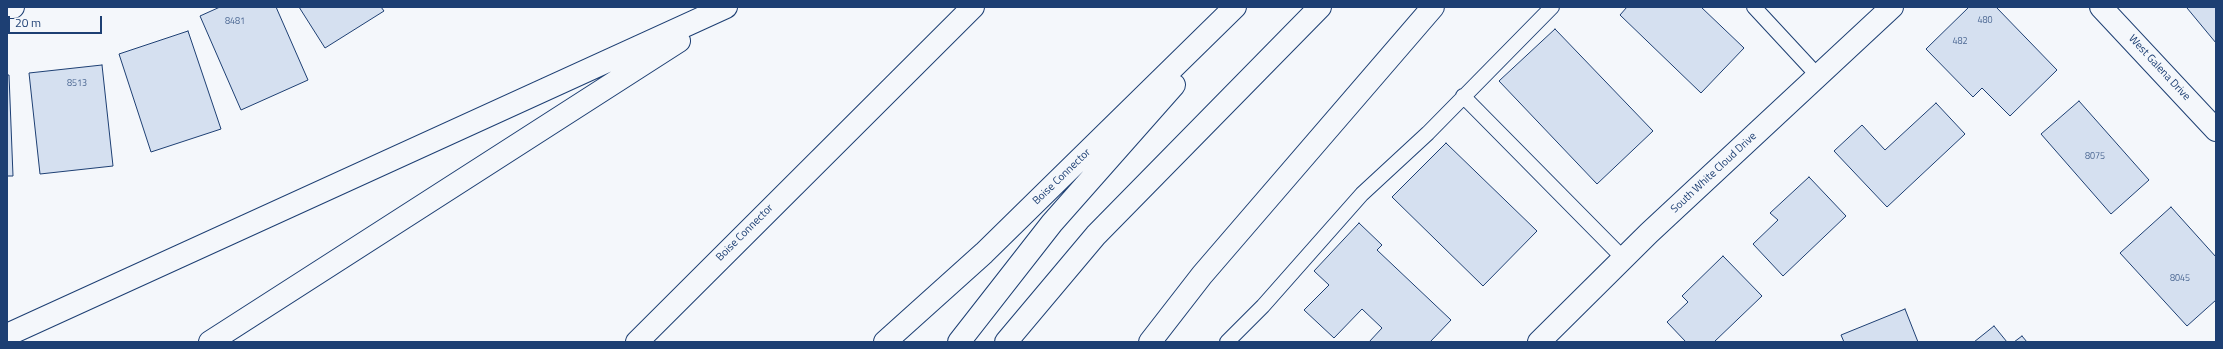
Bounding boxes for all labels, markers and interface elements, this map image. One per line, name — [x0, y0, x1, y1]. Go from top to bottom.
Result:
scale bar — [10, 8, 104, 34]
text: 20 m — [15, 13, 41, 32]
house number: 480 — [1977, 16, 1993, 26]
house number: 8481 — [225, 17, 245, 27]
street label: West Galena Drive — [2125, 33, 2193, 103]
house number: 482 — [1952, 37, 1968, 47]
house number: 8513 — [67, 79, 87, 89]
street label: South White Cloud Drive — [1668, 130, 1760, 216]
street label: Boise Connector — [1030, 146, 1094, 208]
house number: 8075 — [2085, 152, 2105, 162]
street label: Boise Connector — [714, 202, 776, 264]
house number: 8045 — [2170, 274, 2190, 284]

